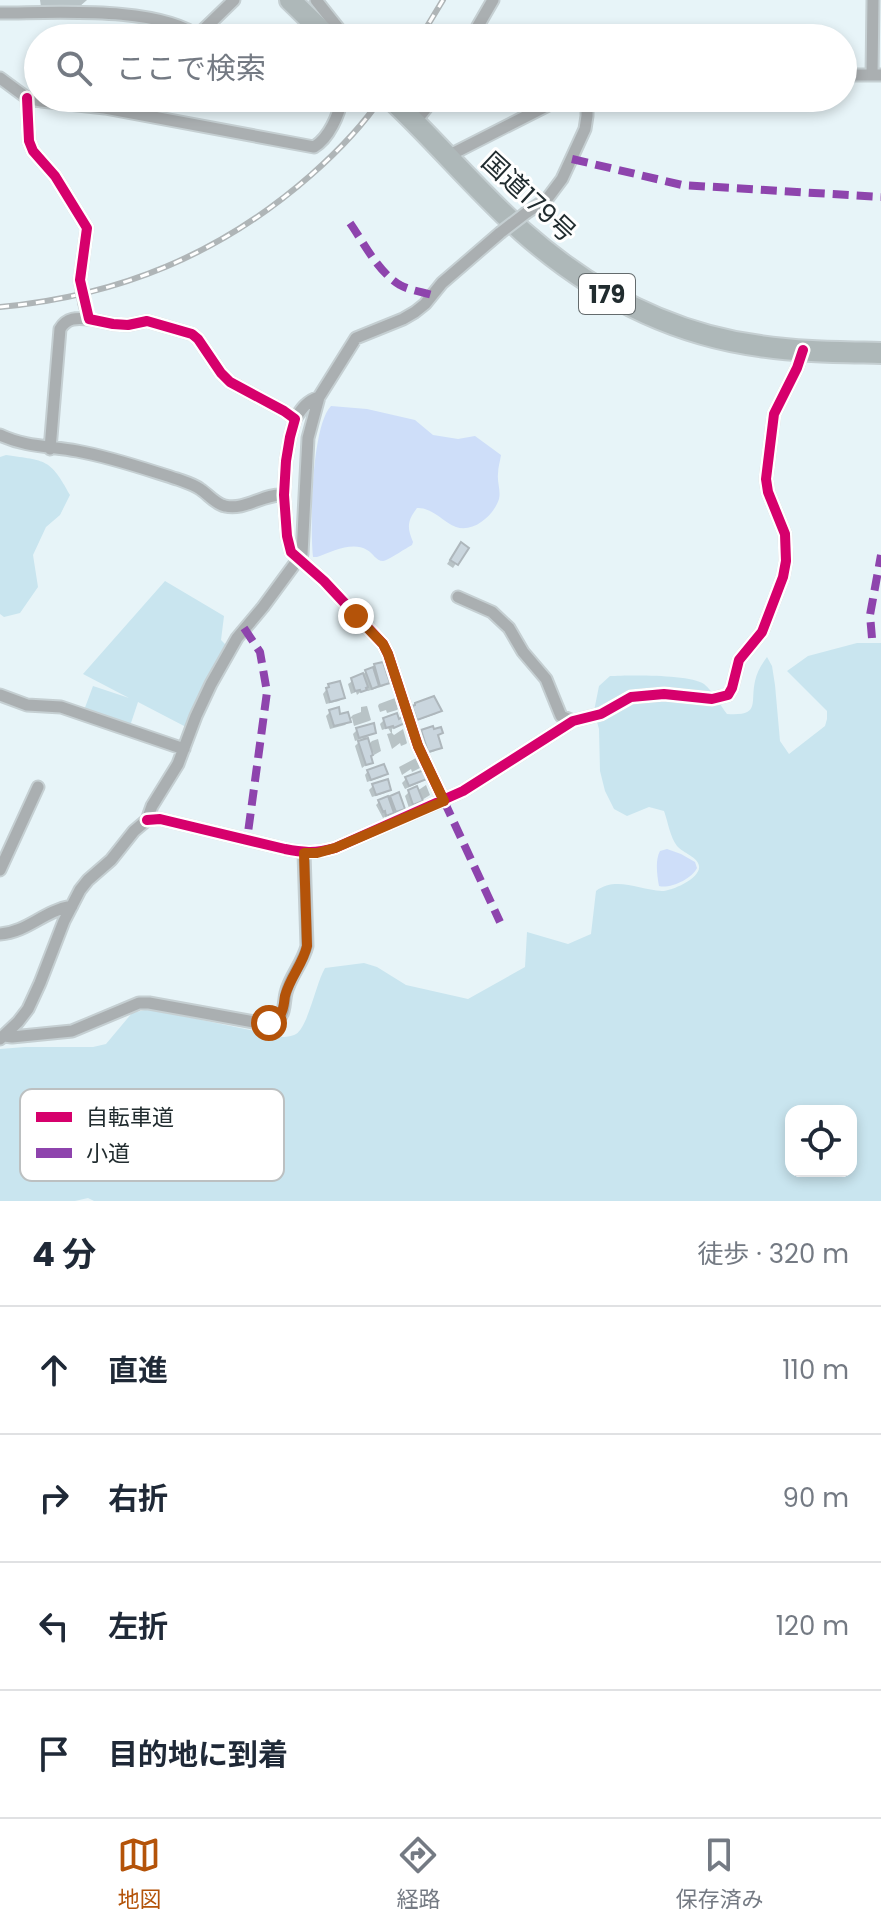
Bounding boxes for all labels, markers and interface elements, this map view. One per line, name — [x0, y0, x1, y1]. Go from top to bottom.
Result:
search box — [24, 24, 857, 112]
icon: search — [52, 46, 96, 90]
text: ここで検索 — [116, 47, 266, 90]
street label: 国道179号 — [474, 144, 584, 250]
road number: 179 — [579, 274, 635, 314]
route end — [338, 598, 374, 634]
route start — [251, 1005, 287, 1041]
legend — [20, 1089, 284, 1181]
text: 自転車道 — [86, 1102, 174, 1133]
map controls — [785, 1105, 857, 1177]
button: locate — [785, 1105, 857, 1177]
text: 小道 — [86, 1138, 130, 1169]
text: 4 分 — [32, 1230, 96, 1278]
text: 徒歩 · 320 m — [697, 1236, 849, 1272]
icon: ahead — [32, 1348, 76, 1392]
text: 直進 — [108, 1349, 168, 1392]
text: 110 m — [782, 1352, 849, 1388]
icon: right — [32, 1476, 76, 1520]
text: 右折 — [108, 1477, 168, 1520]
text: 90 m — [783, 1480, 849, 1516]
icon: left — [32, 1604, 76, 1648]
text: 左折 — [108, 1605, 168, 1648]
text: 120 m — [776, 1608, 849, 1644]
icon: arrive — [32, 1732, 76, 1776]
text: 目的地に到着 — [108, 1733, 288, 1776]
tab: 地図 — [117, 1833, 162, 1916]
tab: 経路 — [396, 1833, 441, 1916]
tab: 保存済み — [675, 1833, 764, 1916]

